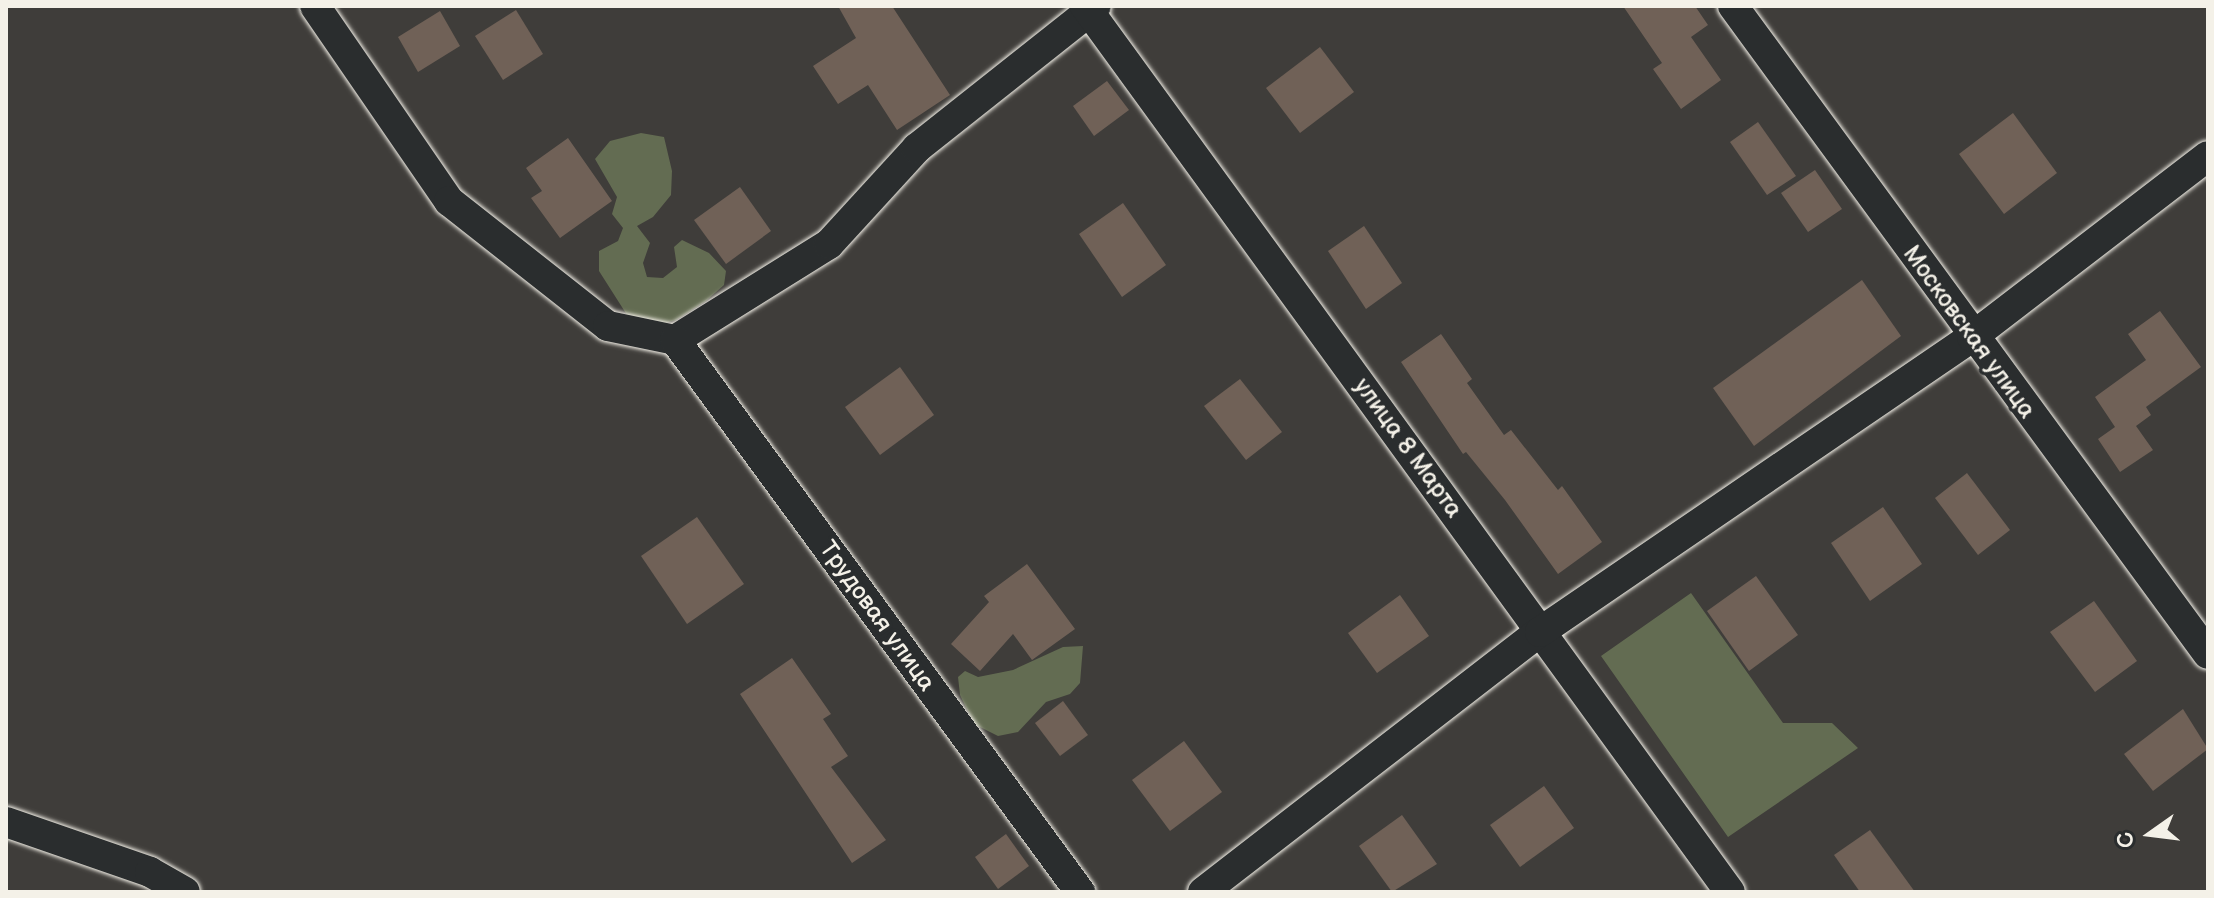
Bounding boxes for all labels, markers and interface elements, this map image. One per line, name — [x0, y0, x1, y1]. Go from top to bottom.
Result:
street label: Московская улица — [1897, 240, 2041, 424]
street label: улица 8 Марта — [1348, 373, 1468, 523]
street label: Трудовая улица — [813, 535, 941, 697]
north arrow — [2110, 794, 2190, 874]
text: С — [2111, 829, 2141, 851]

